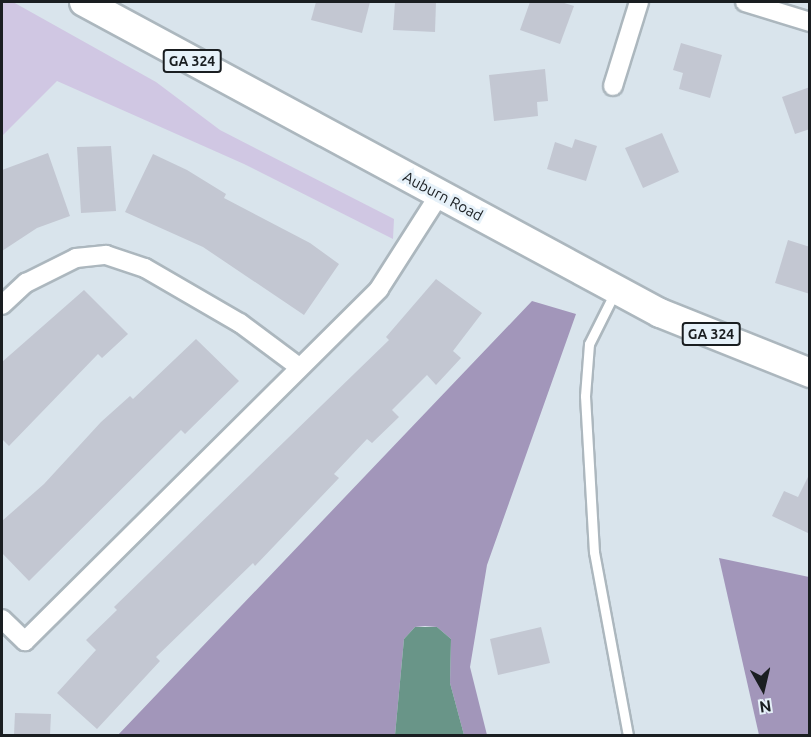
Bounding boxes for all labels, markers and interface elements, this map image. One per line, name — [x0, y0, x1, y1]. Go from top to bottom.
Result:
road number: GA 324 — [162, 50, 222, 72]
street label: Auburn Road — [400, 167, 486, 225]
road number: GA 324 — [681, 323, 741, 345]
north arrow — [733, 659, 793, 719]
text: N — [758, 697, 773, 717]

